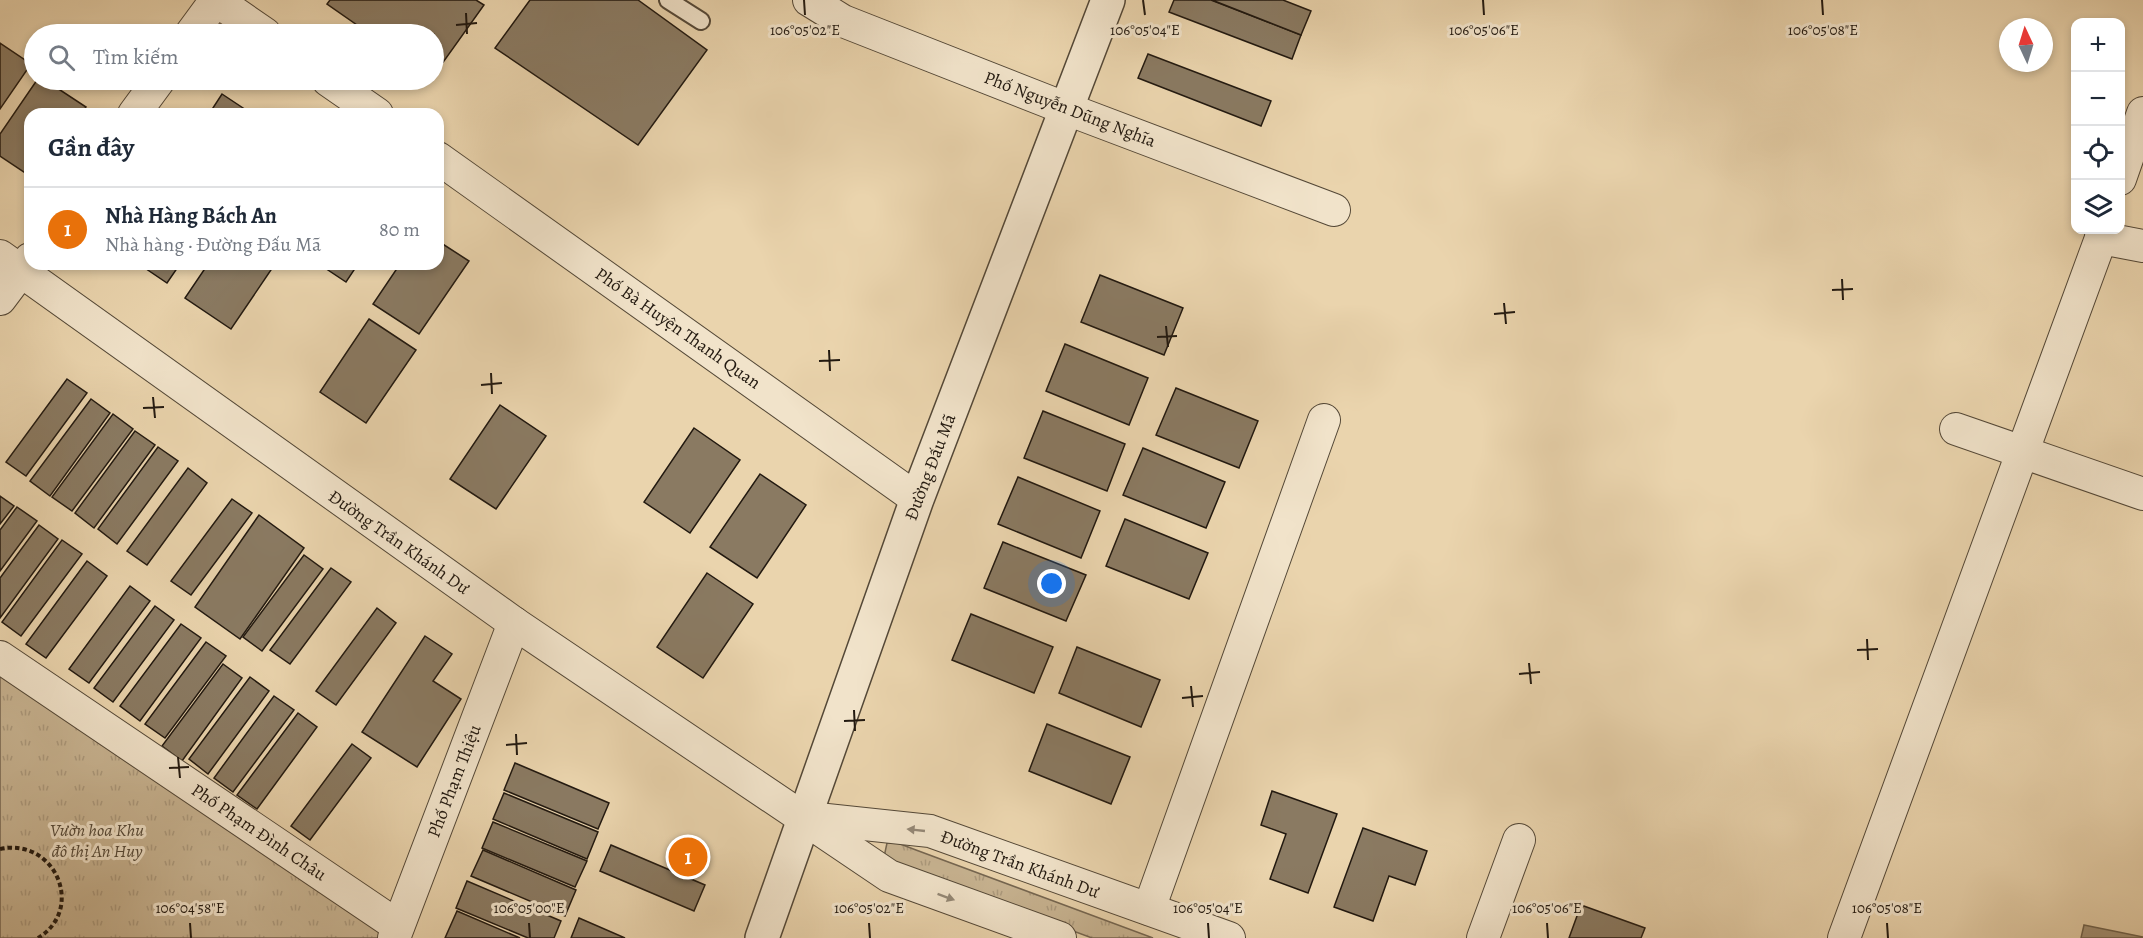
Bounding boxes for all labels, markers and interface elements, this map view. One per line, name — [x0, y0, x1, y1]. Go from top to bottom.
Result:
north arrow — [1999, 18, 2053, 72]
map controls — [2071, 18, 2125, 234]
button: + — [2071, 18, 2125, 72]
text: 106°05'02"E — [770, 20, 840, 40]
text: 106°05'04"E — [1110, 20, 1180, 40]
text: 106°05'06"E — [1449, 20, 1519, 40]
text: 106°05'08"E — [1788, 20, 1858, 40]
search box — [24, 24, 444, 90]
icon: search — [45, 41, 78, 74]
text: Tìm kiếm — [93, 42, 179, 72]
street label: Phố Nguyễn Dũng Nghĩa — [981, 65, 1160, 153]
button: − — [2071, 72, 2125, 126]
button: locate — [2071, 126, 2125, 180]
text: Gần đây — [48, 130, 134, 165]
button: layers — [2071, 180, 2125, 234]
text: Nhà Hàng Bách An — [105, 201, 277, 231]
text: 1 — [64, 216, 71, 243]
text: 80 m — [379, 216, 420, 243]
text: Nhà hàng · Đường Đấu Mã — [105, 231, 321, 258]
street label: Phố Bà Huyện Thanh Quan — [590, 262, 766, 394]
street label: Đường Đấu Mã — [899, 410, 962, 524]
street label: Đường Trần Khánh Dư — [324, 484, 474, 600]
your location — [1037, 569, 1066, 598]
street label: Phố Phạm Thiệu — [421, 721, 487, 841]
street label: Phố Phạm Đình Châu — [187, 778, 332, 886]
park label: Vườn hoa Khu đô thị An Huy — [50, 818, 144, 863]
street label: Đường Trần Khánh Dư — [937, 824, 1103, 904]
one-way arrow — [907, 825, 926, 835]
pin: 1 — [668, 834, 708, 880]
one-way arrow — [937, 892, 955, 902]
text: 106°04'58"E — [155, 898, 225, 918]
text: 106°05'00"E — [494, 898, 565, 918]
text: 106°05'02"E — [834, 898, 904, 918]
text: 106°05'04"E — [1173, 898, 1243, 918]
text: 106°05'06"E — [1512, 898, 1582, 918]
text: 106°05'08"E — [1852, 898, 1922, 918]

